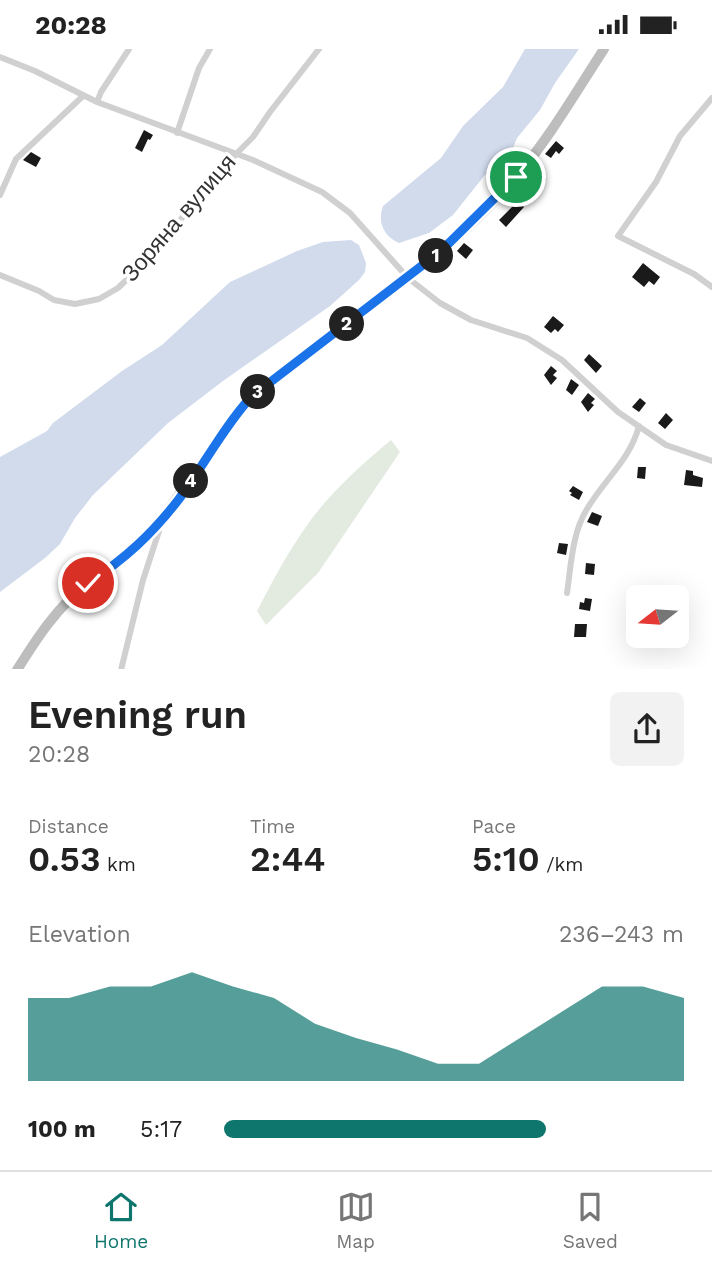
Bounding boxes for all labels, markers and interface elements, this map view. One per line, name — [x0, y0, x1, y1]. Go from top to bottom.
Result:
text: 20:28 — [35, 10, 107, 40]
pin — [486, 147, 546, 207]
street label: Зоряна вулиця — [116, 149, 242, 287]
icon: arrive — [497, 158, 535, 196]
pin: 1 — [418, 239, 453, 273]
text: 1 — [431, 244, 440, 267]
pin: 2 — [330, 307, 364, 341]
text: 2 — [341, 312, 352, 335]
pin: 3 — [240, 375, 276, 409]
text: 3 — [252, 380, 263, 403]
pin: 4 — [174, 463, 208, 499]
text: 4 — [184, 469, 197, 492]
pin — [58, 553, 118, 613]
icon: check — [69, 564, 107, 602]
north arrow — [626, 585, 690, 647]
map controls — [626, 585, 689, 648]
button: share — [610, 692, 684, 766]
text: Evening run — [28, 693, 247, 737]
text: 20:28 — [28, 741, 90, 768]
text: Distance — [28, 815, 109, 838]
text: Time — [250, 815, 295, 838]
text: Pace — [472, 815, 516, 838]
text: 0.53 — [28, 838, 101, 880]
text: 2:44 — [250, 838, 326, 880]
text: 5:10 — [472, 838, 540, 880]
text: km — [101, 853, 136, 876]
text: /km — [540, 853, 583, 876]
text: Elevation — [28, 921, 131, 948]
text: 236–243 m — [559, 921, 684, 948]
text: 100 m — [28, 1116, 96, 1143]
text: 5:17 — [140, 1116, 182, 1143]
tab: Home — [94, 1188, 148, 1253]
tab: Map — [336, 1188, 375, 1253]
tab: Saved — [563, 1188, 618, 1253]

